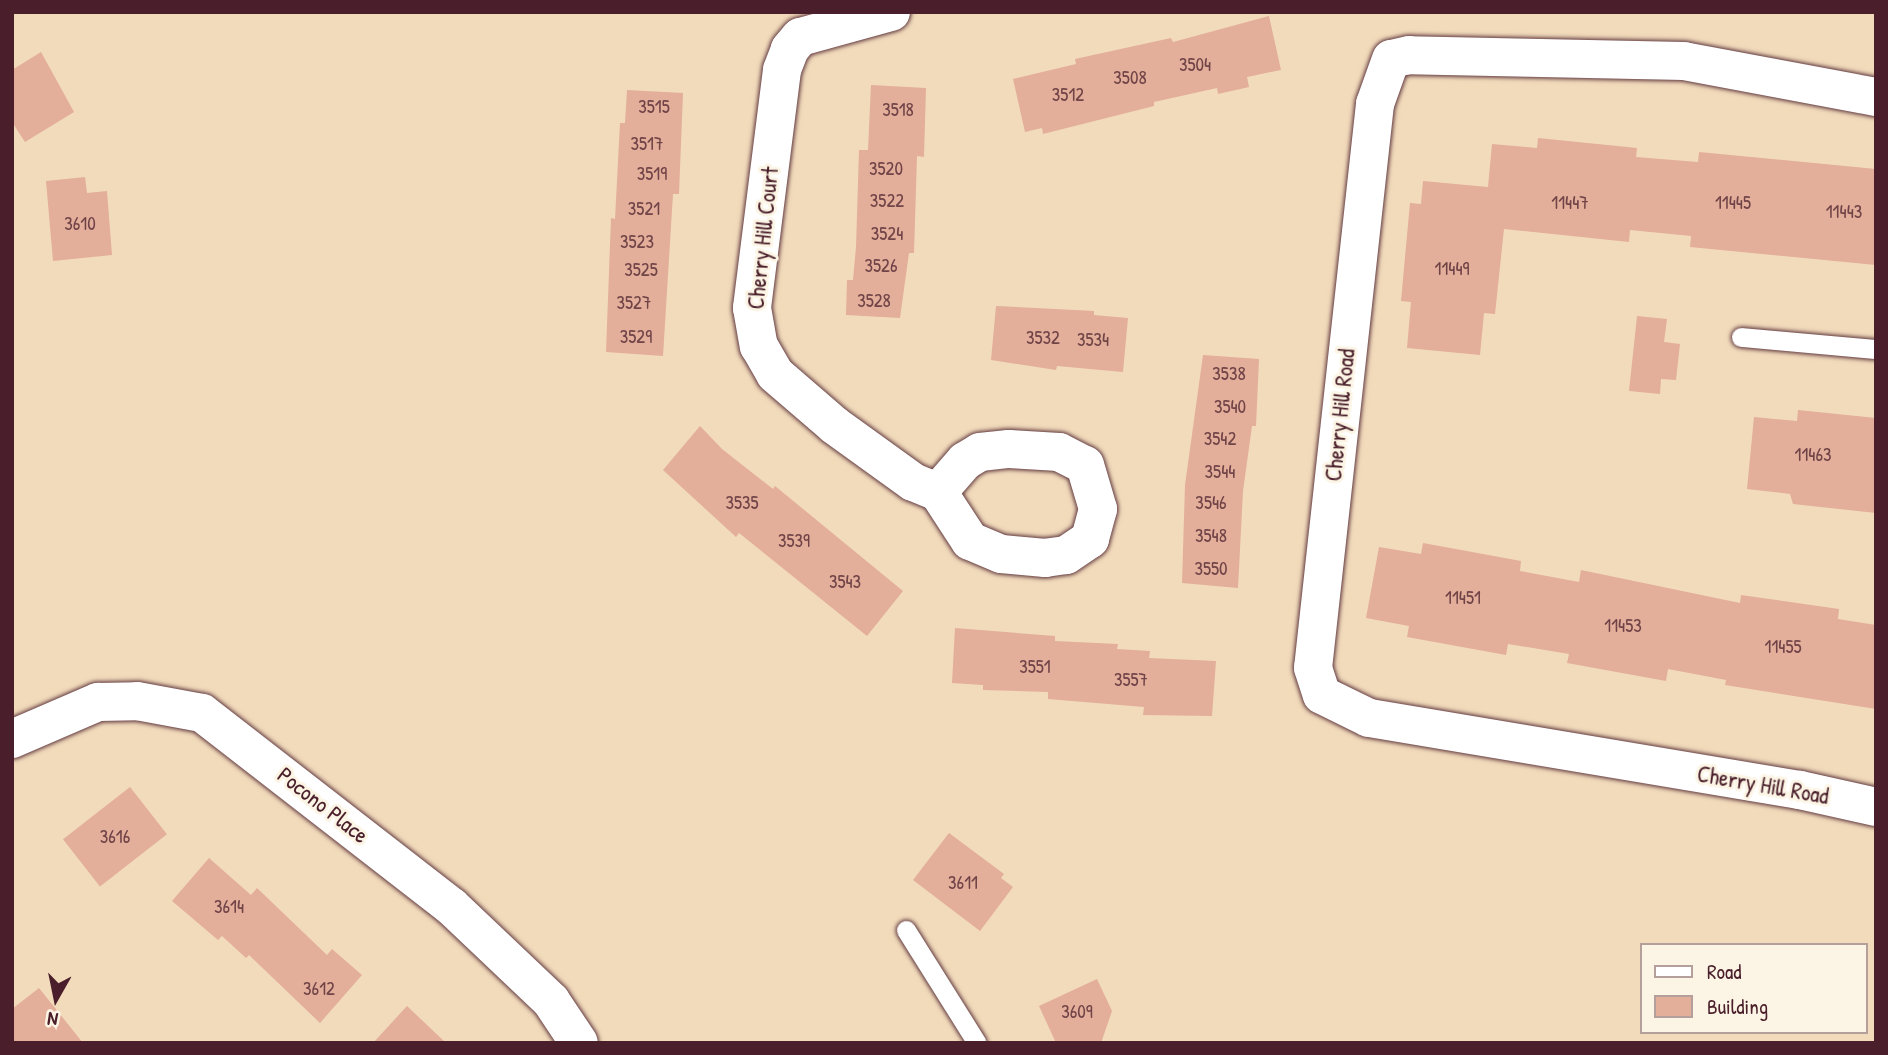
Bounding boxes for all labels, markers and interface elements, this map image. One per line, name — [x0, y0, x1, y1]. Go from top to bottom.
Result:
house number: 3504 — [1179, 54, 1211, 76]
house number: 3508 — [1113, 67, 1147, 89]
house number: 3512 — [1052, 84, 1084, 106]
house number: 3515 — [638, 96, 670, 118]
house number: 3518 — [882, 99, 914, 121]
house number: 3517 — [631, 133, 663, 155]
house number: 3520 — [869, 158, 903, 180]
house number: 3519 — [637, 163, 667, 185]
street label: Cherry Hill Court — [742, 165, 784, 311]
house number: 3522 — [870, 190, 904, 212]
house number: 11447 — [1551, 192, 1589, 214]
house number: 11445 — [1715, 192, 1751, 214]
house number: 3521 — [628, 198, 660, 220]
house number: 11443 — [1826, 201, 1862, 223]
house number: 3610 — [64, 213, 96, 235]
house number: 3524 — [871, 223, 903, 245]
house number: 3523 — [620, 231, 654, 253]
house number: 3526 — [864, 255, 898, 277]
house number: 11449 — [1434, 258, 1470, 280]
house number: 3525 — [624, 259, 658, 281]
house number: 3528 — [857, 290, 891, 312]
house number: 3527 — [617, 292, 651, 314]
house number: 3529 — [620, 326, 652, 348]
house number: 3532 — [1026, 327, 1060, 349]
house number: 3534 — [1077, 329, 1109, 351]
street label: Cherry Hill Road — [1319, 347, 1361, 483]
house number: 3538 — [1212, 363, 1246, 385]
house number: 3540 — [1214, 396, 1246, 418]
house number: 3542 — [1204, 428, 1236, 450]
house number: 11463 — [1794, 444, 1832, 466]
house number: 3544 — [1205, 461, 1235, 483]
house number: 3535 — [725, 492, 759, 514]
house number: 3546 — [1195, 492, 1227, 514]
house number: 3548 — [1195, 525, 1227, 547]
house number: 3539 — [778, 530, 810, 552]
house number: 3550 — [1194, 558, 1228, 580]
house number: 3543 — [829, 571, 861, 593]
house number: 11451 — [1445, 587, 1481, 609]
house number: 11453 — [1604, 615, 1642, 637]
house number: 11455 — [1765, 636, 1801, 658]
house number: 3551 — [1019, 656, 1051, 678]
house number: 3557 — [1114, 669, 1148, 691]
street label: Cherry Hill Road — [1695, 760, 1831, 810]
street label: Pocono Place — [272, 761, 374, 849]
house number: 3616 — [100, 826, 130, 848]
house number: 3611 — [948, 872, 978, 894]
house number: 3614 — [214, 896, 244, 918]
legend — [1640, 943, 1867, 1034]
text: Road — [1707, 957, 1741, 986]
north arrow — [21, 964, 91, 1034]
house number: 3612 — [303, 978, 335, 1000]
text: Building — [1707, 992, 1768, 1021]
house number: 3609 — [1061, 1001, 1093, 1023]
text: N — [46, 1006, 60, 1033]

